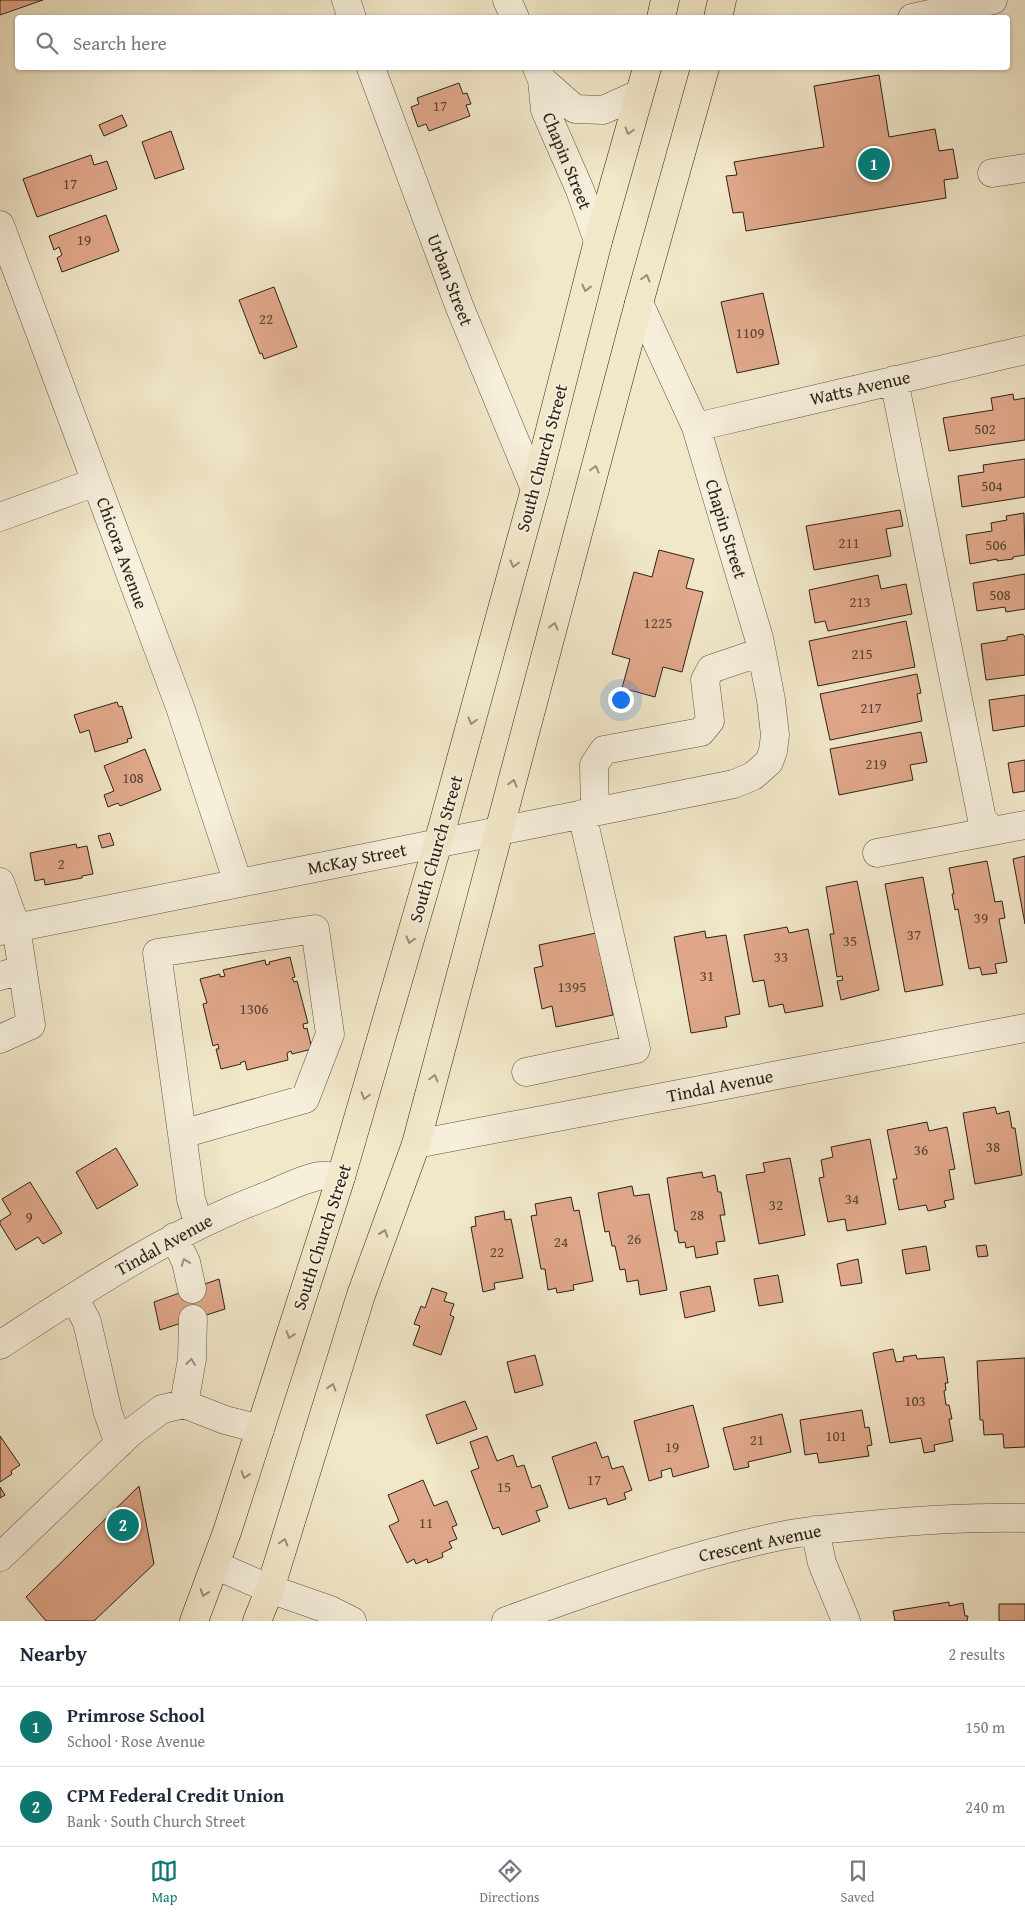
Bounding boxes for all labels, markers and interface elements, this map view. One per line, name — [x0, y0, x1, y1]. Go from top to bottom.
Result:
search box — [15, 15, 1010, 70]
icon: search — [33, 29, 61, 57]
text: Search here — [73, 29, 167, 57]
house number: 17 — [433, 95, 447, 116]
street label: Chapin Street — [536, 108, 599, 214]
one-way arrow — [624, 127, 634, 135]
pin: 1 — [858, 145, 890, 183]
house number: 17 — [63, 173, 77, 194]
house number: 19 — [77, 229, 91, 250]
street label: Urban Street — [421, 230, 481, 330]
one-way arrow — [640, 273, 651, 282]
one-way arrow — [581, 284, 592, 293]
house number: 22 — [259, 308, 273, 329]
house number: 1109 — [736, 322, 764, 343]
street label: Watts Avenue — [807, 363, 913, 412]
street label: South Church Street — [509, 380, 574, 535]
house number: 502 — [974, 418, 996, 439]
one-way arrow — [590, 465, 600, 473]
house number: 504 — [981, 475, 1003, 496]
street label: Chapin Street — [699, 476, 755, 583]
street label: Chicora Avenue — [90, 493, 155, 612]
house number: 211 — [838, 532, 860, 553]
house number: 506 — [985, 534, 1007, 555]
one-way arrow — [510, 559, 520, 567]
house number: 508 — [989, 584, 1011, 605]
house number: 213 — [849, 591, 871, 612]
house number: 1225 — [644, 612, 672, 633]
one-way arrow — [548, 621, 559, 630]
house number: 215 — [851, 643, 873, 664]
your location — [608, 687, 634, 713]
house number: 217 — [860, 697, 882, 718]
one-way arrow — [467, 716, 477, 724]
house number: 219 — [865, 753, 887, 774]
house number: 108 — [122, 767, 144, 788]
street label: South Church Street — [402, 771, 470, 926]
one-way arrow — [507, 779, 518, 788]
street label: McKay Street — [305, 836, 409, 881]
house number: 2 — [57, 853, 65, 874]
house number: 39 — [974, 907, 988, 928]
house number: 37 — [907, 924, 921, 945]
house number: 35 — [843, 930, 857, 951]
one-way arrow — [406, 936, 416, 944]
house number: 33 — [774, 946, 788, 967]
house number: 31 — [700, 965, 714, 986]
house number: 1395 — [558, 976, 586, 997]
house number: 1306 — [240, 998, 268, 1019]
street label: Tindal Avenue — [664, 1062, 775, 1109]
one-way arrow — [428, 1075, 438, 1083]
one-way arrow — [360, 1092, 370, 1100]
house number: 38 — [986, 1136, 1000, 1157]
house number: 36 — [914, 1139, 928, 1160]
street label: South Church Street — [285, 1160, 358, 1313]
house number: 34 — [845, 1188, 859, 1209]
house number: 32 — [769, 1194, 783, 1215]
house number: 28 — [690, 1204, 704, 1225]
house number: 9 — [25, 1206, 33, 1227]
street label: Tindal Avenue — [110, 1207, 217, 1282]
house number: 26 — [627, 1228, 641, 1249]
one-way arrow — [378, 1229, 388, 1237]
house number: 24 — [554, 1231, 568, 1252]
house number: 22 — [490, 1241, 504, 1262]
one-way arrow — [181, 1258, 191, 1267]
one-way arrow — [286, 1330, 296, 1339]
one-way arrow — [185, 1358, 196, 1366]
one-way arrow — [327, 1383, 337, 1392]
house number: 103 — [904, 1390, 926, 1411]
house number: 101 — [825, 1425, 847, 1446]
house number: 21 — [750, 1429, 764, 1450]
house number: 19 — [665, 1436, 679, 1457]
house number: 17 — [587, 1469, 601, 1490]
one-way arrow — [241, 1470, 251, 1479]
house number: 15 — [497, 1476, 511, 1497]
pin: 2 — [107, 1506, 139, 1544]
house number: 11 — [419, 1512, 433, 1533]
street label: Crescent Avenue — [696, 1516, 824, 1569]
one-way arrow — [279, 1538, 289, 1547]
one-way arrow — [200, 1588, 211, 1597]
text: Nearby — [20, 1638, 87, 1669]
text: 2 results — [948, 1642, 1005, 1666]
text: Primrose School — [67, 1701, 205, 1729]
text: 1 — [32, 1715, 40, 1739]
text: 150 m — [965, 1715, 1005, 1739]
text: School · Rose Avenue — [67, 1729, 205, 1753]
text: CPM Federal Credit Union — [67, 1781, 284, 1809]
text: 2 — [32, 1795, 40, 1819]
text: 240 m — [965, 1795, 1005, 1819]
text: Bank · South Church Street — [67, 1809, 246, 1833]
tab: Map — [150, 1857, 178, 1907]
tab: Directions — [479, 1857, 540, 1907]
tab: Saved — [841, 1857, 875, 1907]

